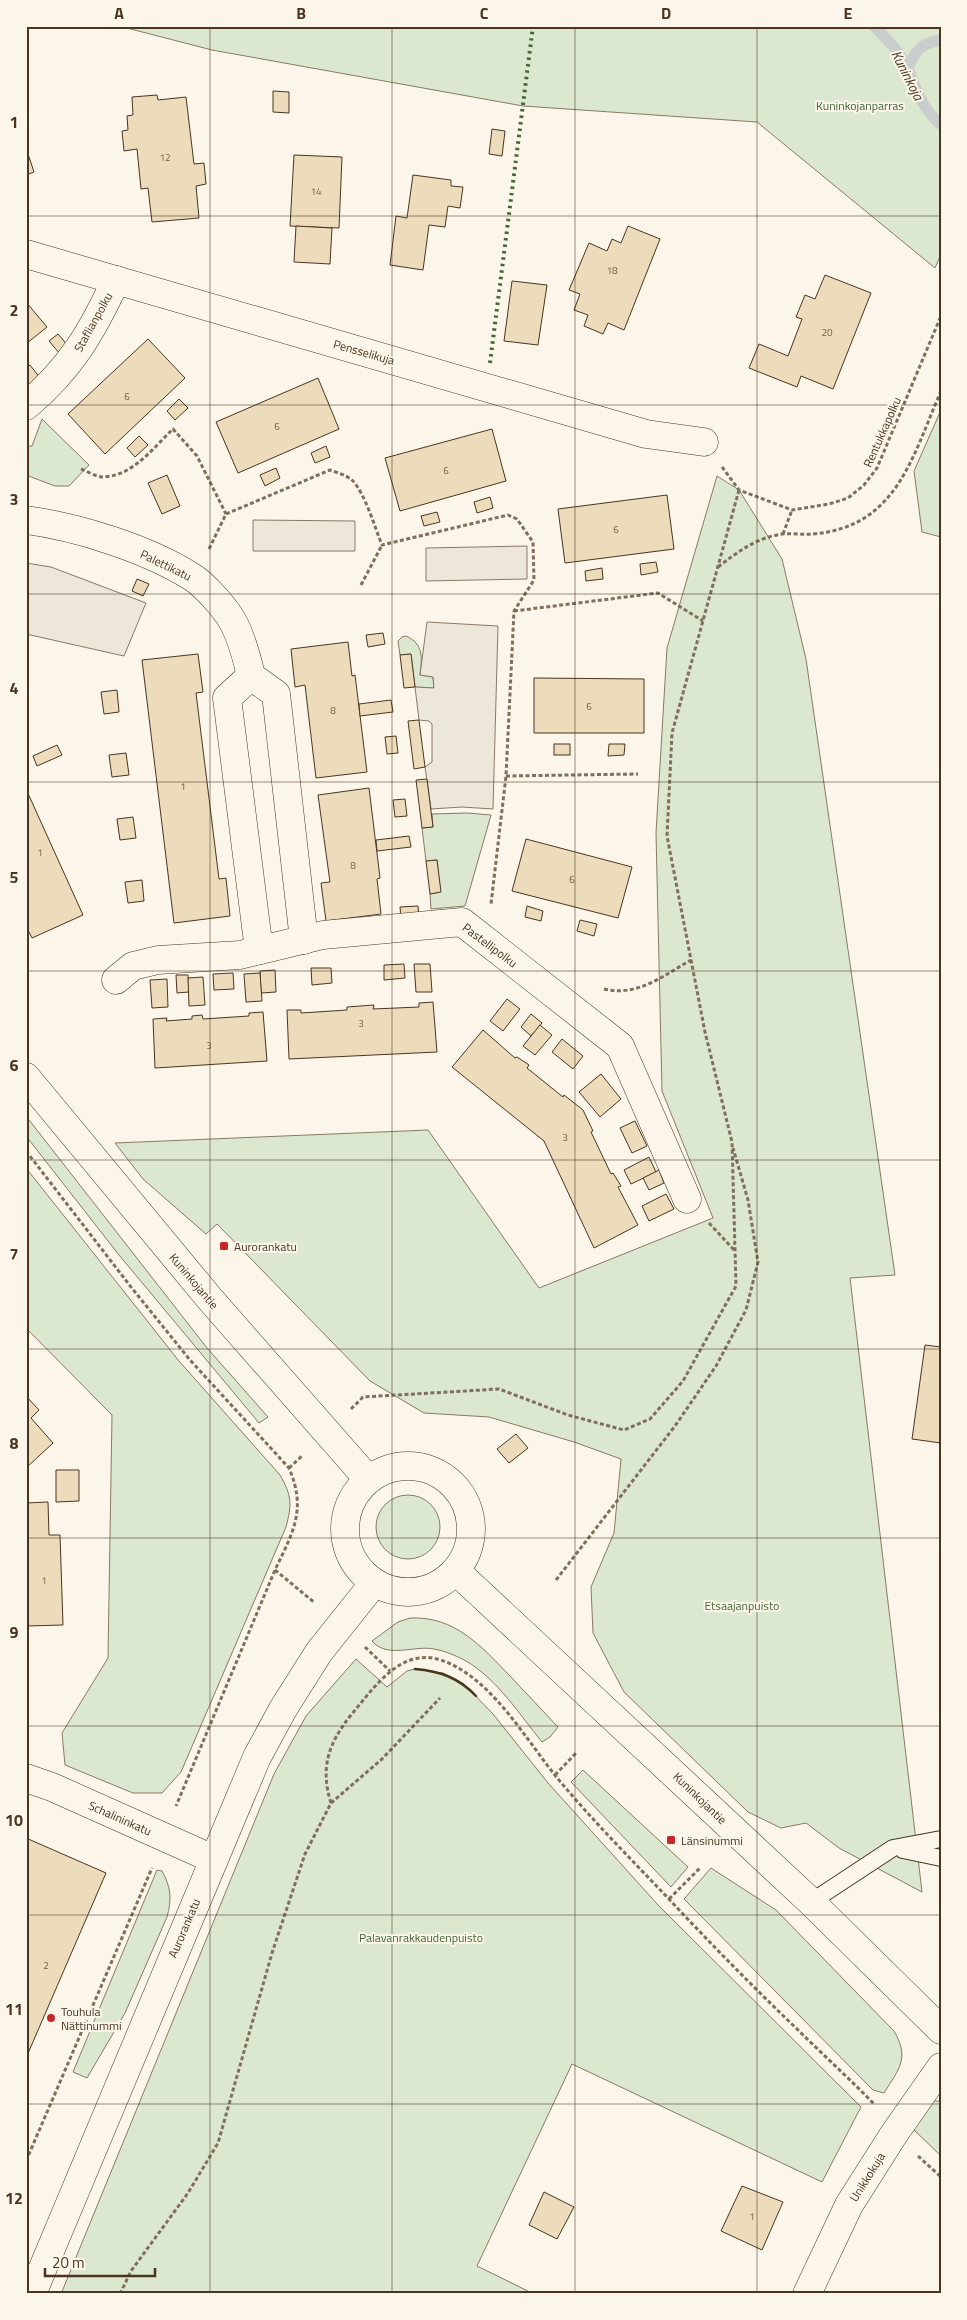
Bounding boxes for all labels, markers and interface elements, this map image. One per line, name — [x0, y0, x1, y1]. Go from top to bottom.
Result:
text: A — [114, 1, 124, 25]
text: B — [296, 1, 306, 25]
text: C — [480, 1, 489, 25]
text: D — [661, 1, 671, 25]
text: E — [844, 1, 853, 25]
water label: Kuninkoja — [886, 46, 930, 105]
park label: Kuninkojanparras — [816, 96, 904, 115]
text: 1 — [10, 110, 18, 134]
house number: 12 — [159, 150, 171, 165]
house number: 14 — [310, 184, 322, 199]
house number: 18 — [606, 263, 618, 278]
street label: Staflianpolku — [69, 289, 117, 355]
text: 2 — [10, 298, 18, 322]
house number: 20 — [821, 325, 833, 340]
street label: Pensselikuja — [331, 334, 397, 370]
house number: 6 — [124, 389, 130, 404]
street label: Rentukkapolku — [858, 394, 906, 470]
house number: 6 — [274, 419, 280, 434]
house number: 6 — [443, 463, 449, 478]
text: 3 — [10, 487, 18, 511]
house number: 6 — [613, 522, 619, 537]
street label: Palettikatu — [137, 544, 195, 586]
text: 4 — [10, 676, 19, 700]
house number: 6 — [586, 699, 592, 714]
house number: 8 — [330, 703, 336, 718]
house number: 1 — [180, 779, 186, 794]
house number: 1 — [37, 845, 43, 860]
house number: 8 — [350, 858, 356, 873]
text: 5 — [10, 865, 19, 889]
house number: 6 — [569, 872, 575, 887]
street label: Pastellipolku — [458, 918, 522, 972]
house number: 3 — [358, 1016, 364, 1031]
house number: 3 — [206, 1038, 212, 1053]
text: 6 — [10, 1053, 19, 1077]
house number: 3 — [562, 1130, 568, 1145]
place label: Aurorankatu — [234, 1237, 297, 1256]
marker: Aurorankatu — [218, 1240, 230, 1252]
text: 7 — [10, 1242, 18, 1266]
street label: Kuninkojantie — [165, 1249, 223, 1313]
text: 8 — [10, 1431, 19, 1455]
house number: 1 — [41, 1573, 47, 1588]
park label: Etsaajanpuisto — [705, 1596, 779, 1615]
text: 9 — [10, 1620, 19, 1644]
street label: Kuninkojantie — [669, 1767, 731, 1829]
street label: Schalininkatu — [85, 1796, 155, 1840]
text: 10 — [5, 1808, 23, 1832]
place label: Länsinummi — [681, 1831, 743, 1850]
marker: Länsinummi — [665, 1834, 677, 1846]
street label: Aurorankatu — [163, 1895, 205, 1961]
park label: Palavanrakkaudenpuisto — [359, 1928, 483, 1947]
house number: 2 — [43, 1958, 49, 1973]
text: 11 — [5, 1997, 23, 2021]
place label: Touhula Nättinummi — [61, 2002, 122, 2035]
marker: Touhula Nättinummi — [45, 2012, 57, 2024]
street label: Unikkokuja — [844, 2149, 890, 2205]
text: 12 — [5, 2186, 23, 2210]
house number: 1 — [749, 2209, 755, 2224]
scale bar — [45, 2245, 155, 2277]
text: 20 m — [52, 2251, 85, 2274]

